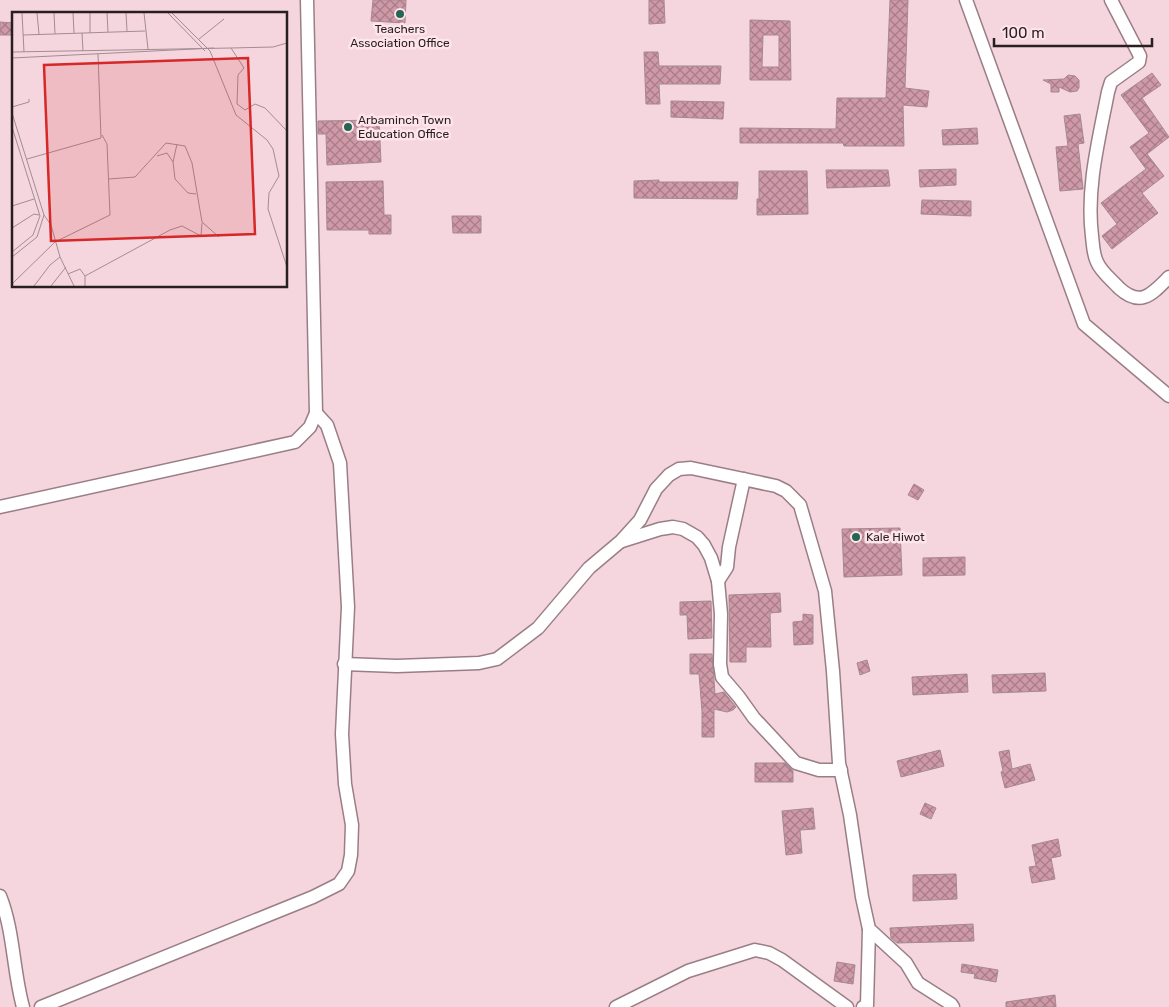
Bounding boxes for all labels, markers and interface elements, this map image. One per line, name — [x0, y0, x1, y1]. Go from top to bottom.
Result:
marker: Teachers Association Office — [394, 8, 406, 20]
inset map — [12, 12, 288, 288]
scale bar — [994, 15, 1152, 47]
place label: Teachers Association Office — [350, 22, 450, 50]
text: 100 m — [1002, 24, 1044, 42]
place label: Arbaminch Town Education Office — [358, 113, 451, 141]
marker: Arbaminch Town Education Office — [342, 121, 354, 133]
place label: Kale Hiwot — [866, 530, 925, 544]
marker: Kale Hiwot — [850, 531, 862, 543]

